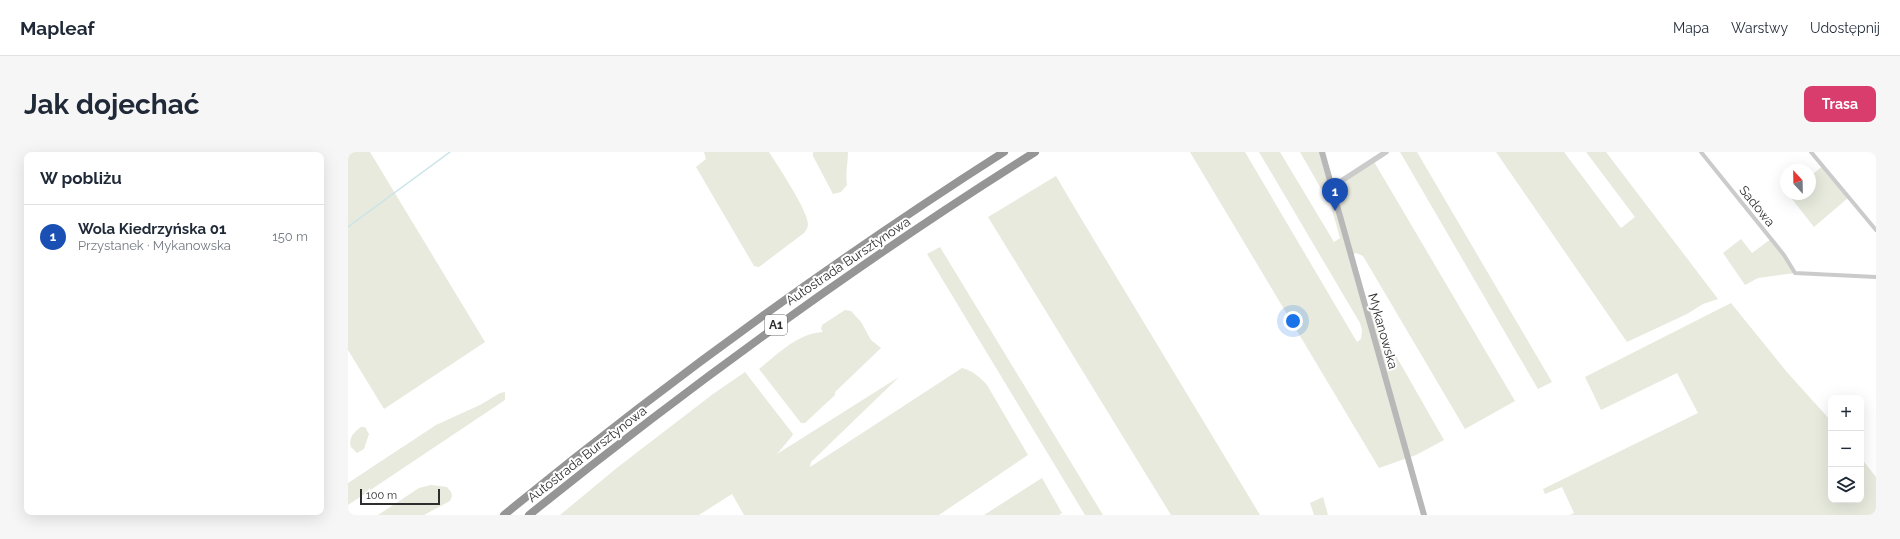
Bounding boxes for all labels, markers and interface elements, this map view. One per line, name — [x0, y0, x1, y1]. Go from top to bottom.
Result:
text: Mapleaf — [20, 17, 95, 39]
text: Mapa — [1673, 20, 1709, 36]
text: Warstwy — [1731, 20, 1788, 36]
text: Udostępnij — [1810, 20, 1880, 36]
button: Trasa — [1804, 86, 1876, 122]
text: Jak dojechać — [24, 88, 200, 121]
north arrow — [1780, 164, 1816, 200]
text: W pobliżu — [40, 168, 122, 188]
pin: 1 — [1322, 178, 1348, 211]
street label: Sadowa — [1736, 183, 1778, 229]
street label: Autostrada Bursztynowa — [783, 214, 913, 308]
text: Wola Kiedrzyńska 01 — [78, 220, 226, 238]
text: 1 — [50, 229, 56, 244]
text: 150 m — [272, 229, 308, 244]
text: Przystanek · Mykanowska — [78, 238, 231, 253]
street label: Mykanowska — [1365, 291, 1401, 371]
your location — [1283, 311, 1303, 331]
road number: A1 — [765, 315, 787, 335]
map controls — [1828, 395, 1864, 503]
button: + — [1828, 395, 1864, 431]
street label: Autostrada Bursztynowa — [525, 403, 649, 505]
button: − — [1828, 431, 1864, 467]
button: layers — [1828, 467, 1864, 503]
scale bar — [360, 487, 440, 506]
text: 100 m — [366, 489, 397, 502]

